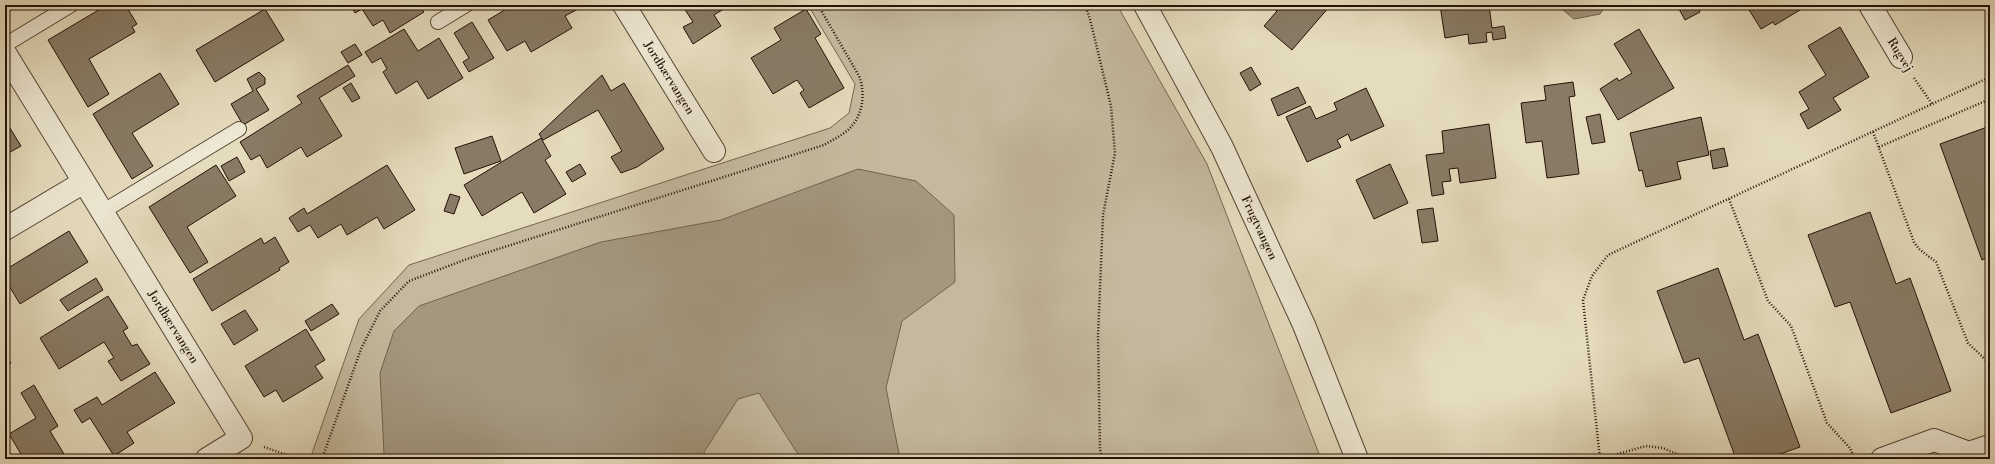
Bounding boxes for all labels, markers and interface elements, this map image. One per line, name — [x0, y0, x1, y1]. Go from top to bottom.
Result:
street label: Rugvej — [1884, 35, 1916, 75]
street label: Jordbærvangen — [640, 38, 698, 118]
street label: Frugtvangen — [1238, 194, 1280, 262]
street label: Jordbærvangen — [144, 287, 202, 367]

